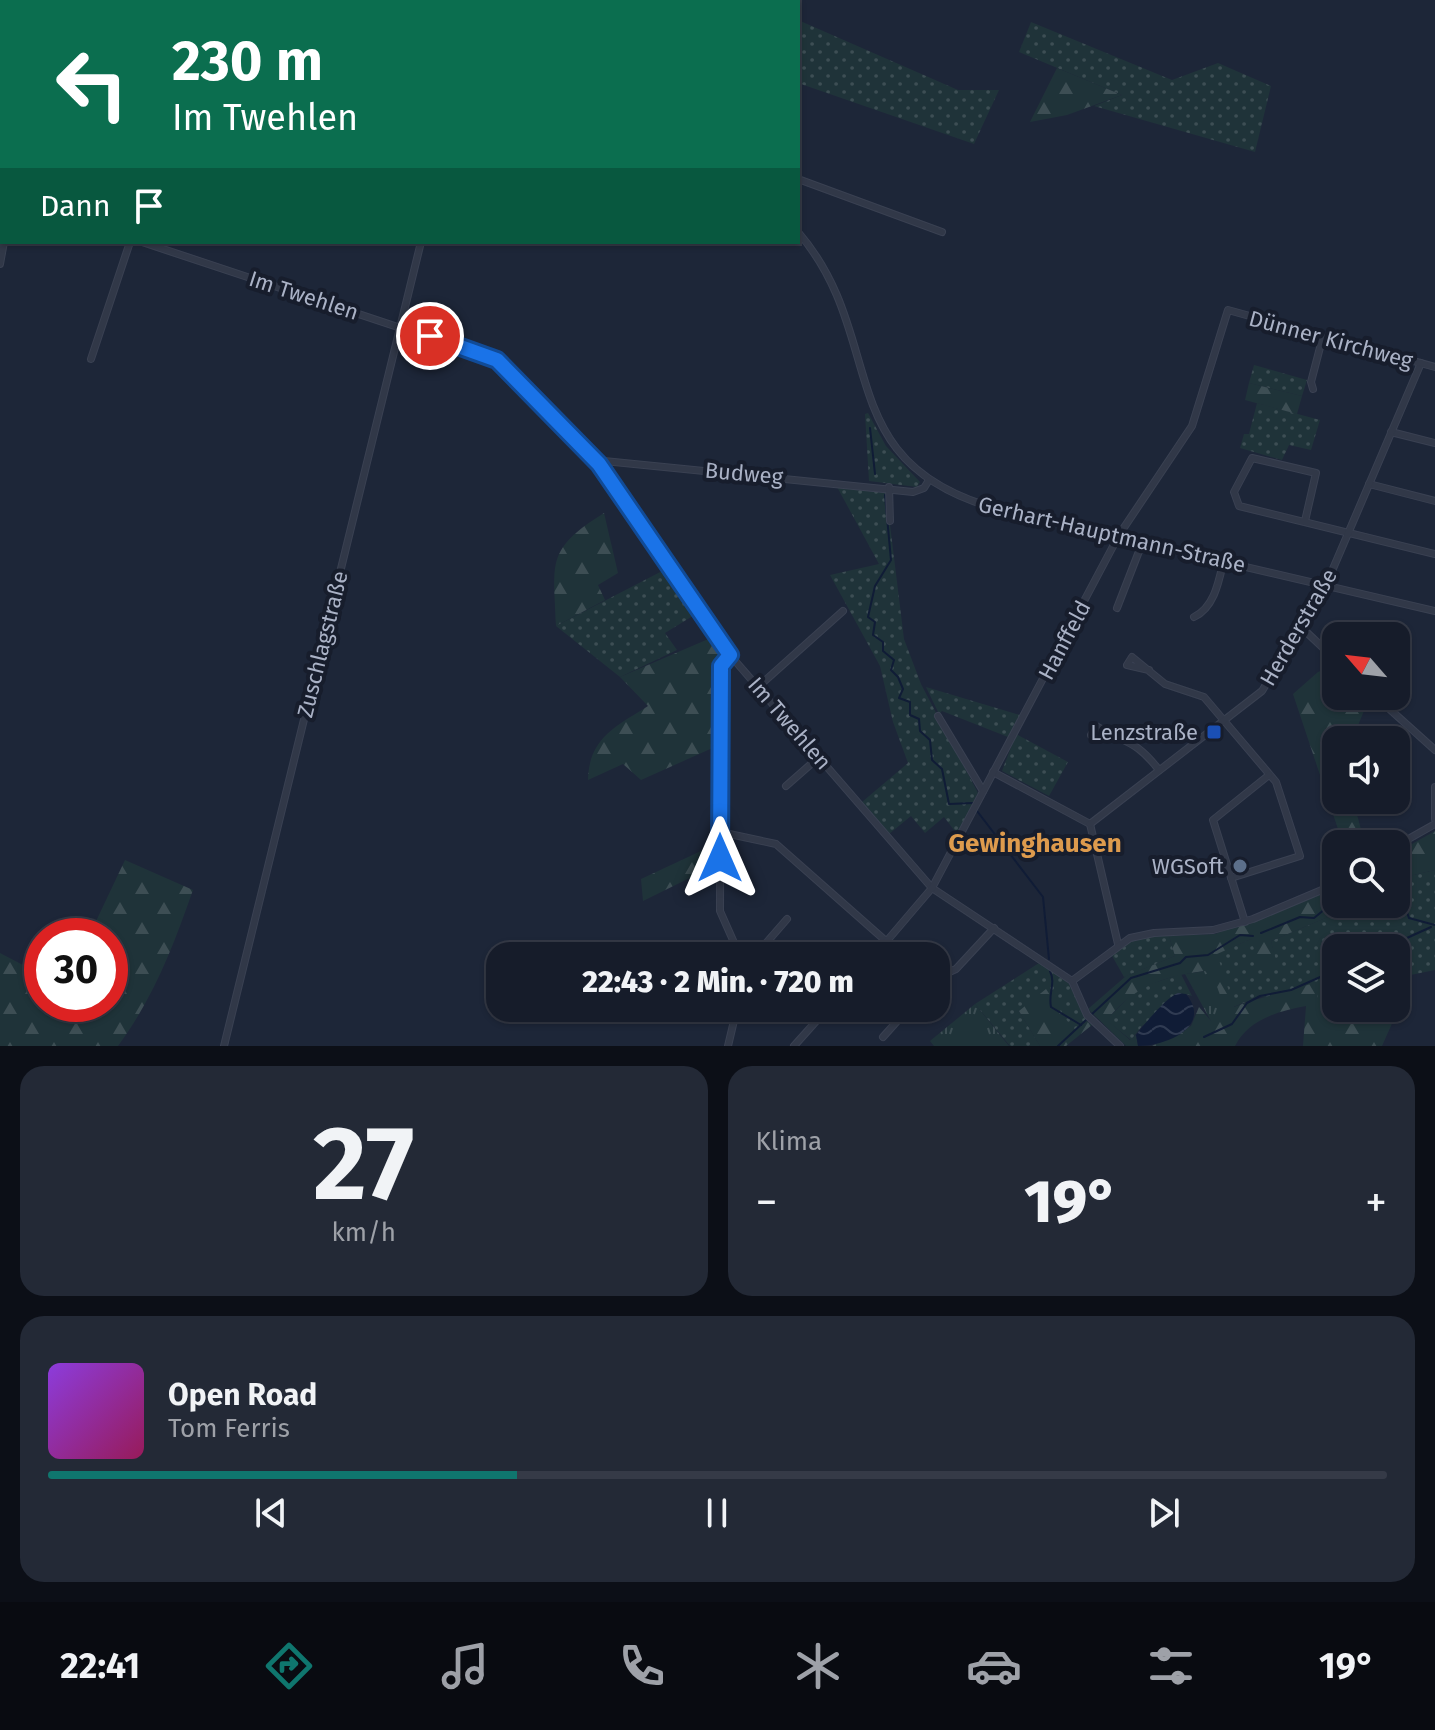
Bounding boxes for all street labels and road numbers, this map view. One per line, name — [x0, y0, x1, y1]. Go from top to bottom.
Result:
street label: Im Twehlen — [246, 265, 362, 326]
street label: Dünner Kirchweg — [1246, 305, 1416, 374]
street label: Budweg — [704, 457, 785, 490]
street label: Gerhart-Hauptmann-Straße — [976, 491, 1248, 578]
street label: Herderstraße — [1254, 564, 1343, 691]
street label: Zuschlagstraße — [291, 568, 354, 720]
street label: Hanffeld — [1032, 596, 1097, 684]
street label: Im Twehlen — [742, 672, 837, 775]

